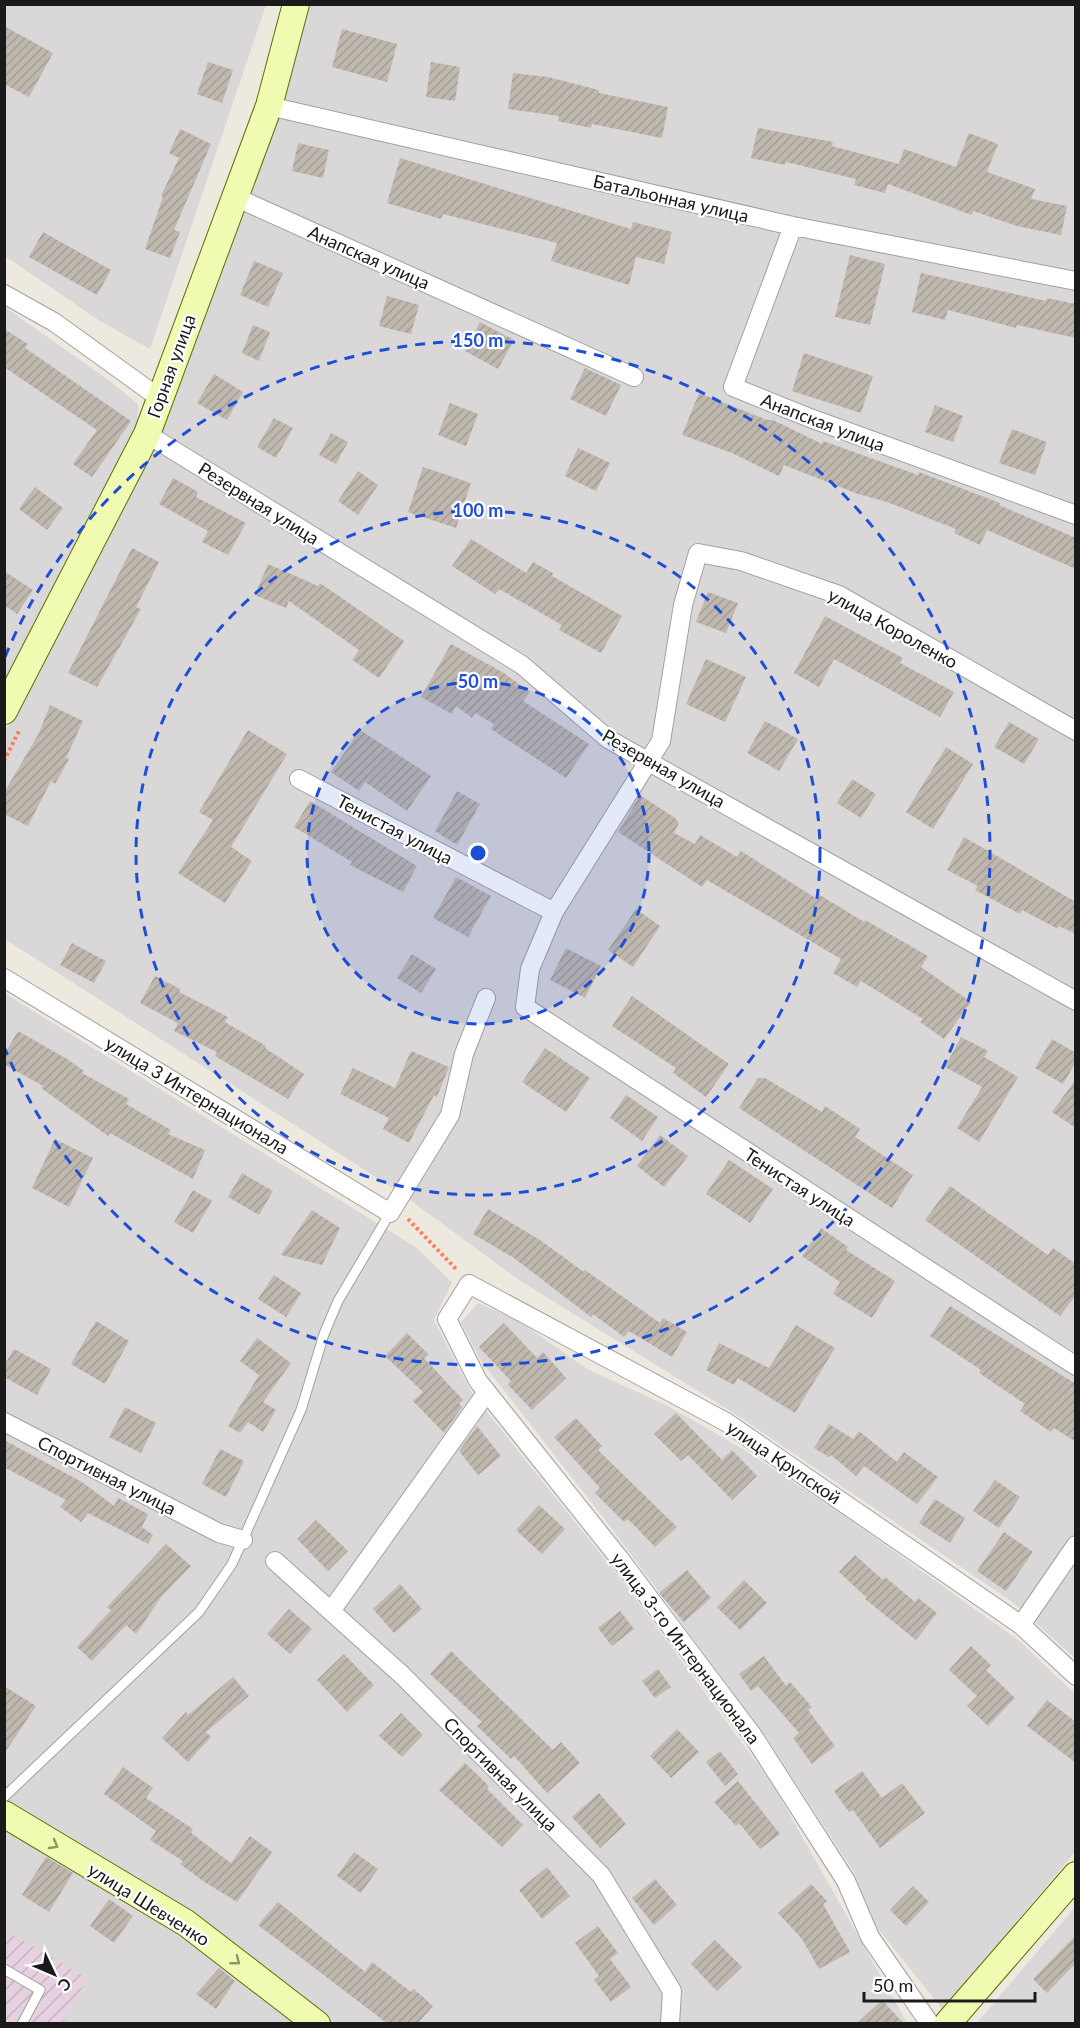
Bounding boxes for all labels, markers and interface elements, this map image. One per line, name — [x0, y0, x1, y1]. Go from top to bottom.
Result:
street label: Батальонная улица — [591, 169, 751, 227]
street label: Анапская улица — [305, 220, 433, 294]
street label: Горная улица — [142, 311, 200, 421]
text: 150 m — [453, 329, 503, 351]
street label: Анапская улица — [758, 388, 888, 456]
street label: Резервная улица — [195, 457, 323, 549]
text: 100 m — [453, 499, 503, 521]
street label: улица Короленко — [824, 583, 962, 673]
text: 50 m — [458, 670, 498, 692]
street label: Резервная улица — [599, 724, 729, 812]
street label: Тенистая улица — [333, 789, 457, 869]
centre of rings — [468, 843, 488, 863]
street label: улица 3 Интернационала — [101, 1032, 293, 1158]
street label: Тенистая улица — [740, 1143, 860, 1231]
street label: улица Крупской — [723, 1416, 845, 1508]
street label: Спортивная улица — [34, 1431, 180, 1519]
street label: улица 3-го Интернационала — [607, 1548, 765, 1748]
street label: Спортивная улица — [439, 1712, 563, 1836]
one-way arrow — [48, 1838, 58, 1850]
street label: улица Шевченко — [84, 1858, 214, 1950]
north arrow — [24, 1944, 84, 2004]
one-way arrow — [229, 1954, 240, 1965]
scale bar — [864, 1965, 1035, 2003]
text: С — [54, 1974, 76, 1995]
text: 50 m — [873, 1974, 913, 1996]

